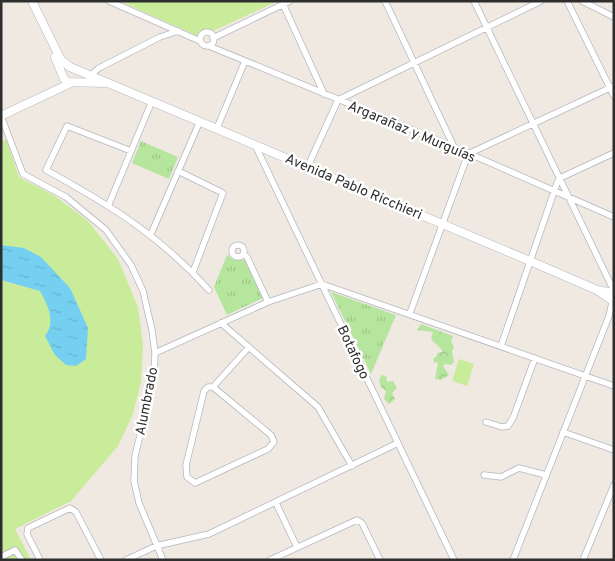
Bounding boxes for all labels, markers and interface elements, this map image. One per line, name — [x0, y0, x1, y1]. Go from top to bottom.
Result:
street label: Argarañaz y Murguías — [345, 98, 478, 167]
street label: Avenida Pablo Ricchieri — [282, 151, 424, 224]
street label: Botafogo — [333, 323, 373, 382]
street label: Alumbrado — [133, 366, 162, 437]

